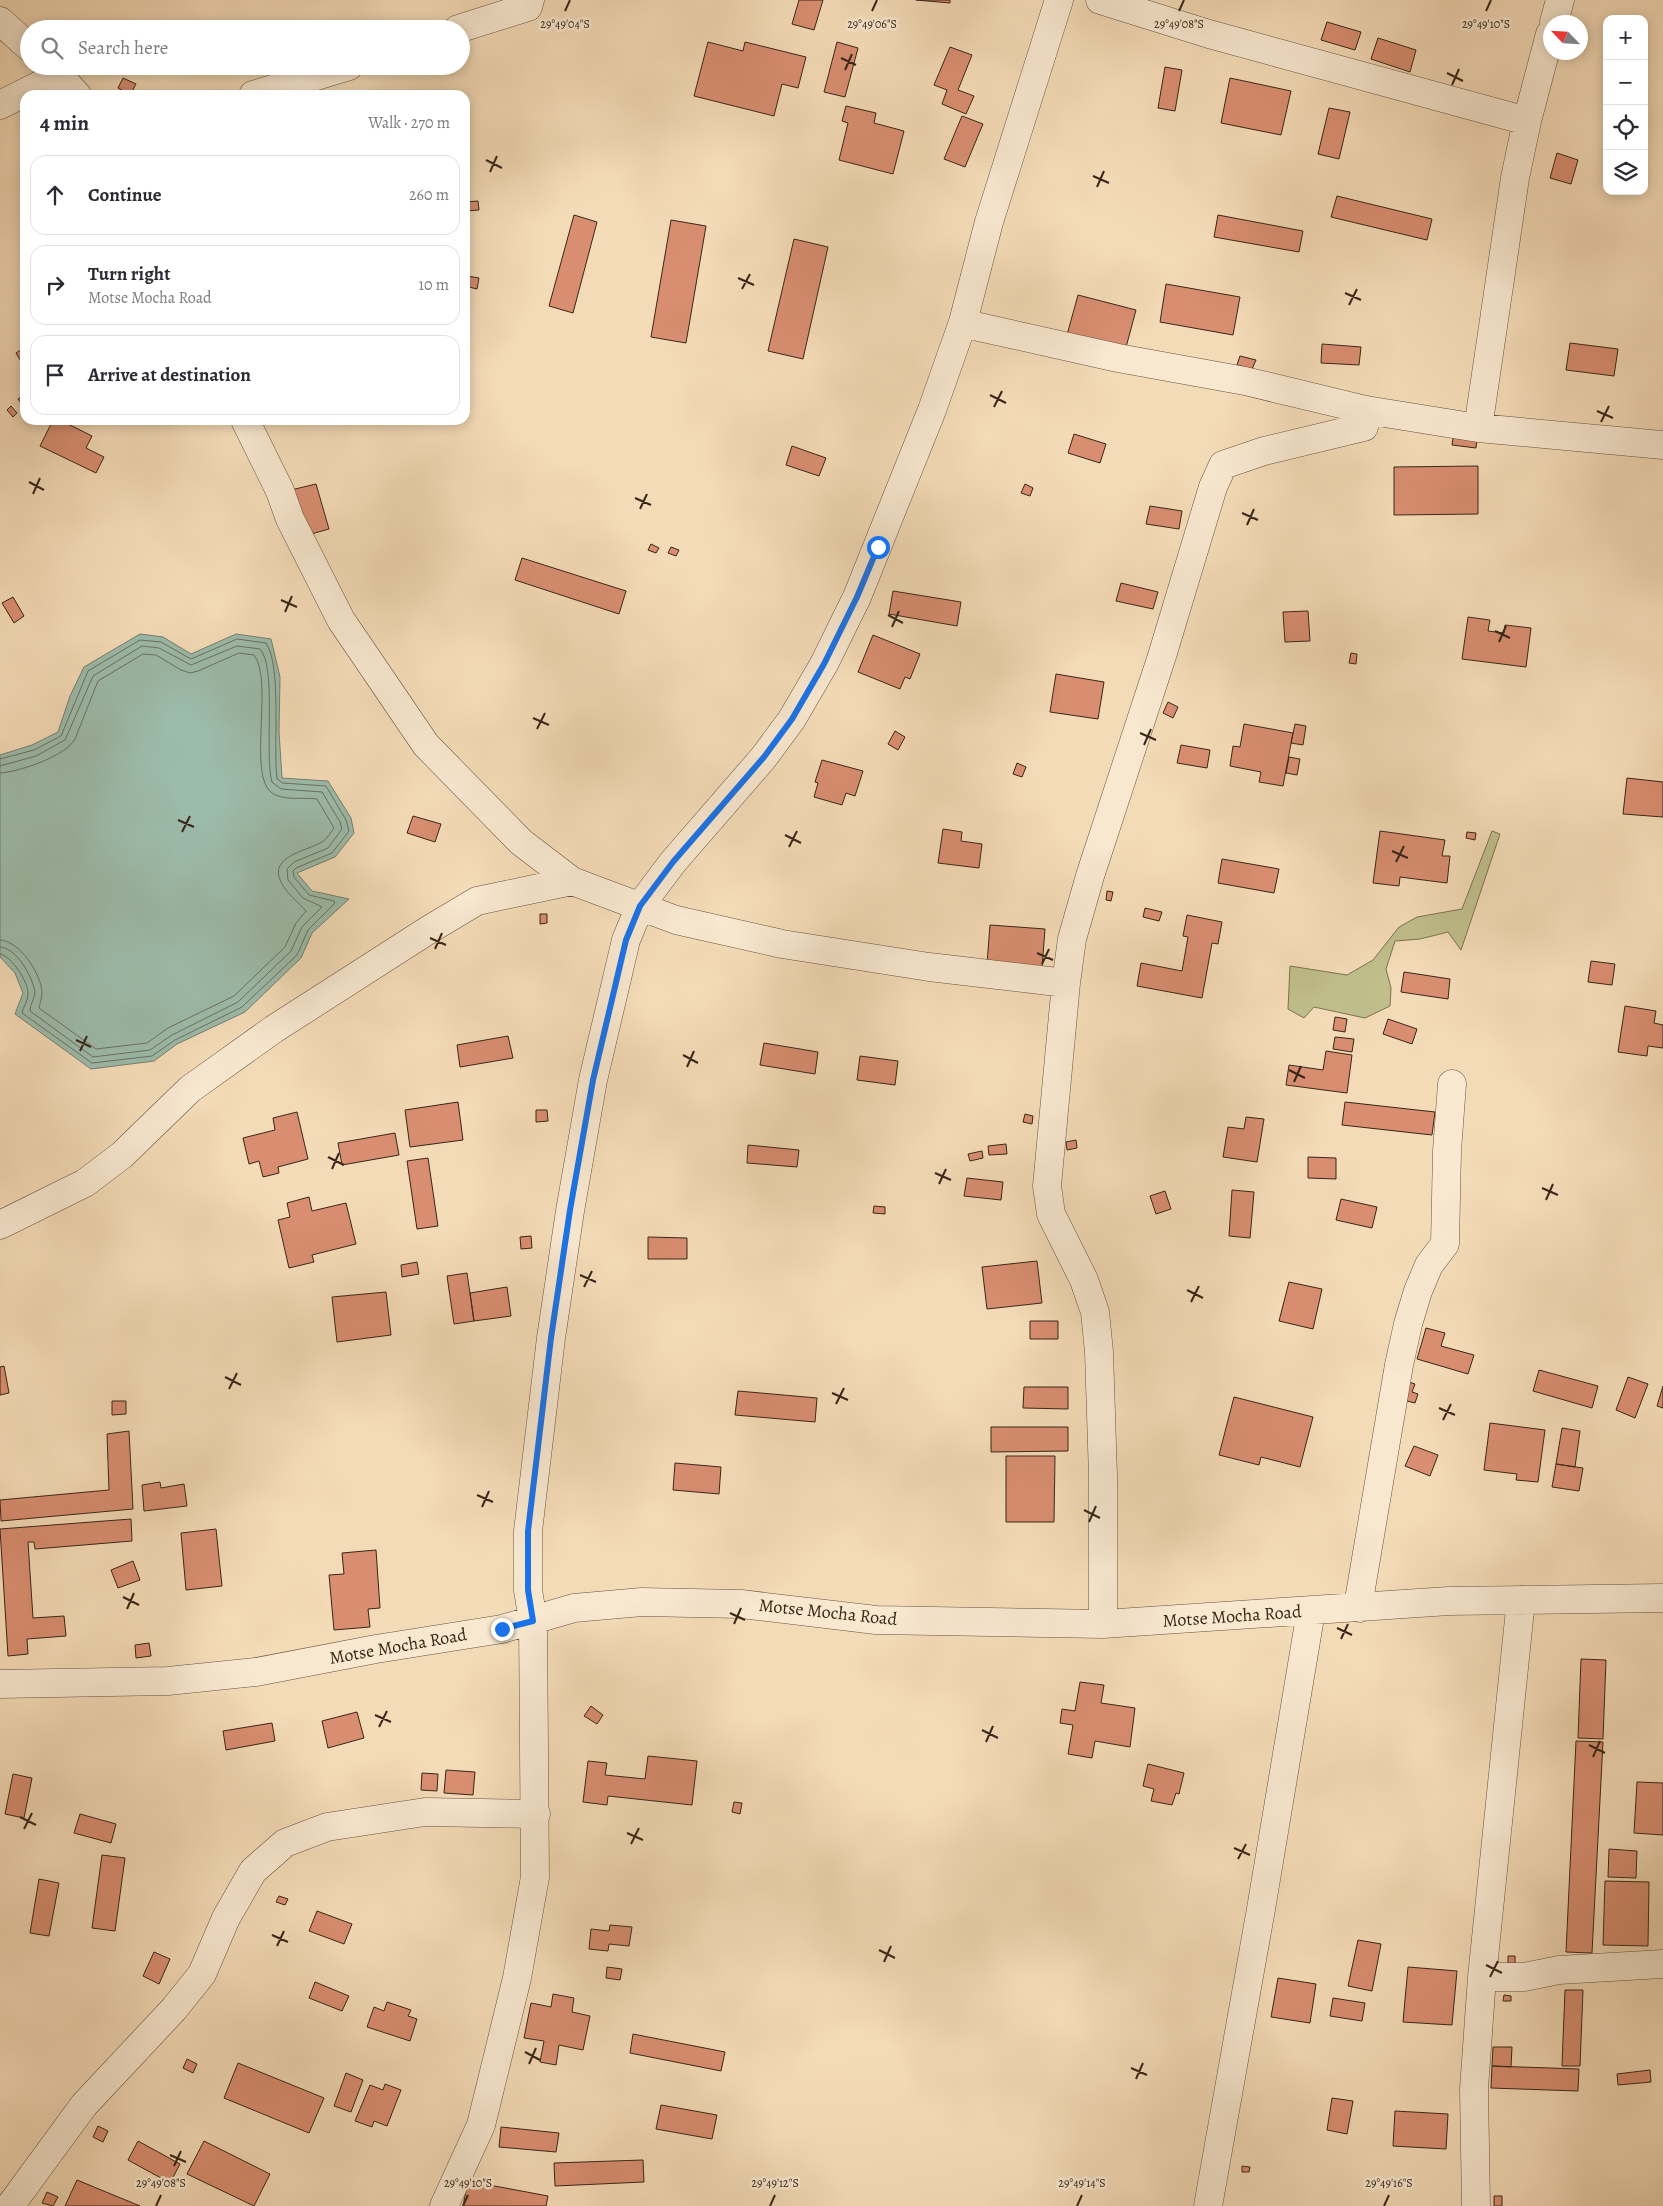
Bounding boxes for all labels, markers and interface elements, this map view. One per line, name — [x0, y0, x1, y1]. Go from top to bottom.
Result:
north arrow — [1543, 15, 1588, 60]
map controls — [1603, 15, 1648, 195]
button: + — [1603, 15, 1648, 60]
text: 29°49'04"S — [540, 16, 590, 32]
text: 29°49'06"S — [847, 16, 897, 32]
text: 29°49'08"S — [1154, 16, 1204, 32]
text: 29°49'10"S — [1462, 16, 1510, 32]
search box — [20, 20, 470, 75]
icon: search — [38, 34, 66, 62]
text: Search here — [78, 35, 168, 61]
button: − — [1603, 60, 1648, 105]
button: locate — [1603, 105, 1648, 150]
text: 4 min — [40, 109, 89, 137]
text: Walk · 270 m — [368, 112, 450, 134]
button: layers — [1603, 150, 1648, 195]
icon: ahead — [41, 181, 69, 209]
text: Continue — [88, 182, 162, 208]
text: 260 m — [409, 184, 449, 206]
text: Turn right — [88, 261, 170, 287]
icon: right — [41, 271, 69, 299]
text: 10 m — [419, 274, 449, 296]
text: Motse Mocha Road — [88, 287, 212, 309]
icon: arrive — [41, 361, 69, 389]
text: Arrive at destination — [88, 362, 251, 388]
route start — [867, 536, 890, 559]
street label: Motse Mocha Road — [758, 1593, 899, 1631]
street label: Motse Mocha Road — [1162, 1599, 1303, 1633]
route end — [491, 1618, 514, 1641]
street label: Motse Mocha Road — [327, 1622, 469, 1670]
text: 29°49'08"S — [136, 2175, 186, 2191]
text: 29°49'10"S — [444, 2175, 492, 2191]
text: 29°49'12"S — [751, 2175, 799, 2191]
text: 29°49'14"S — [1058, 2175, 1106, 2191]
text: 29°49'16"S — [1365, 2175, 1413, 2191]

